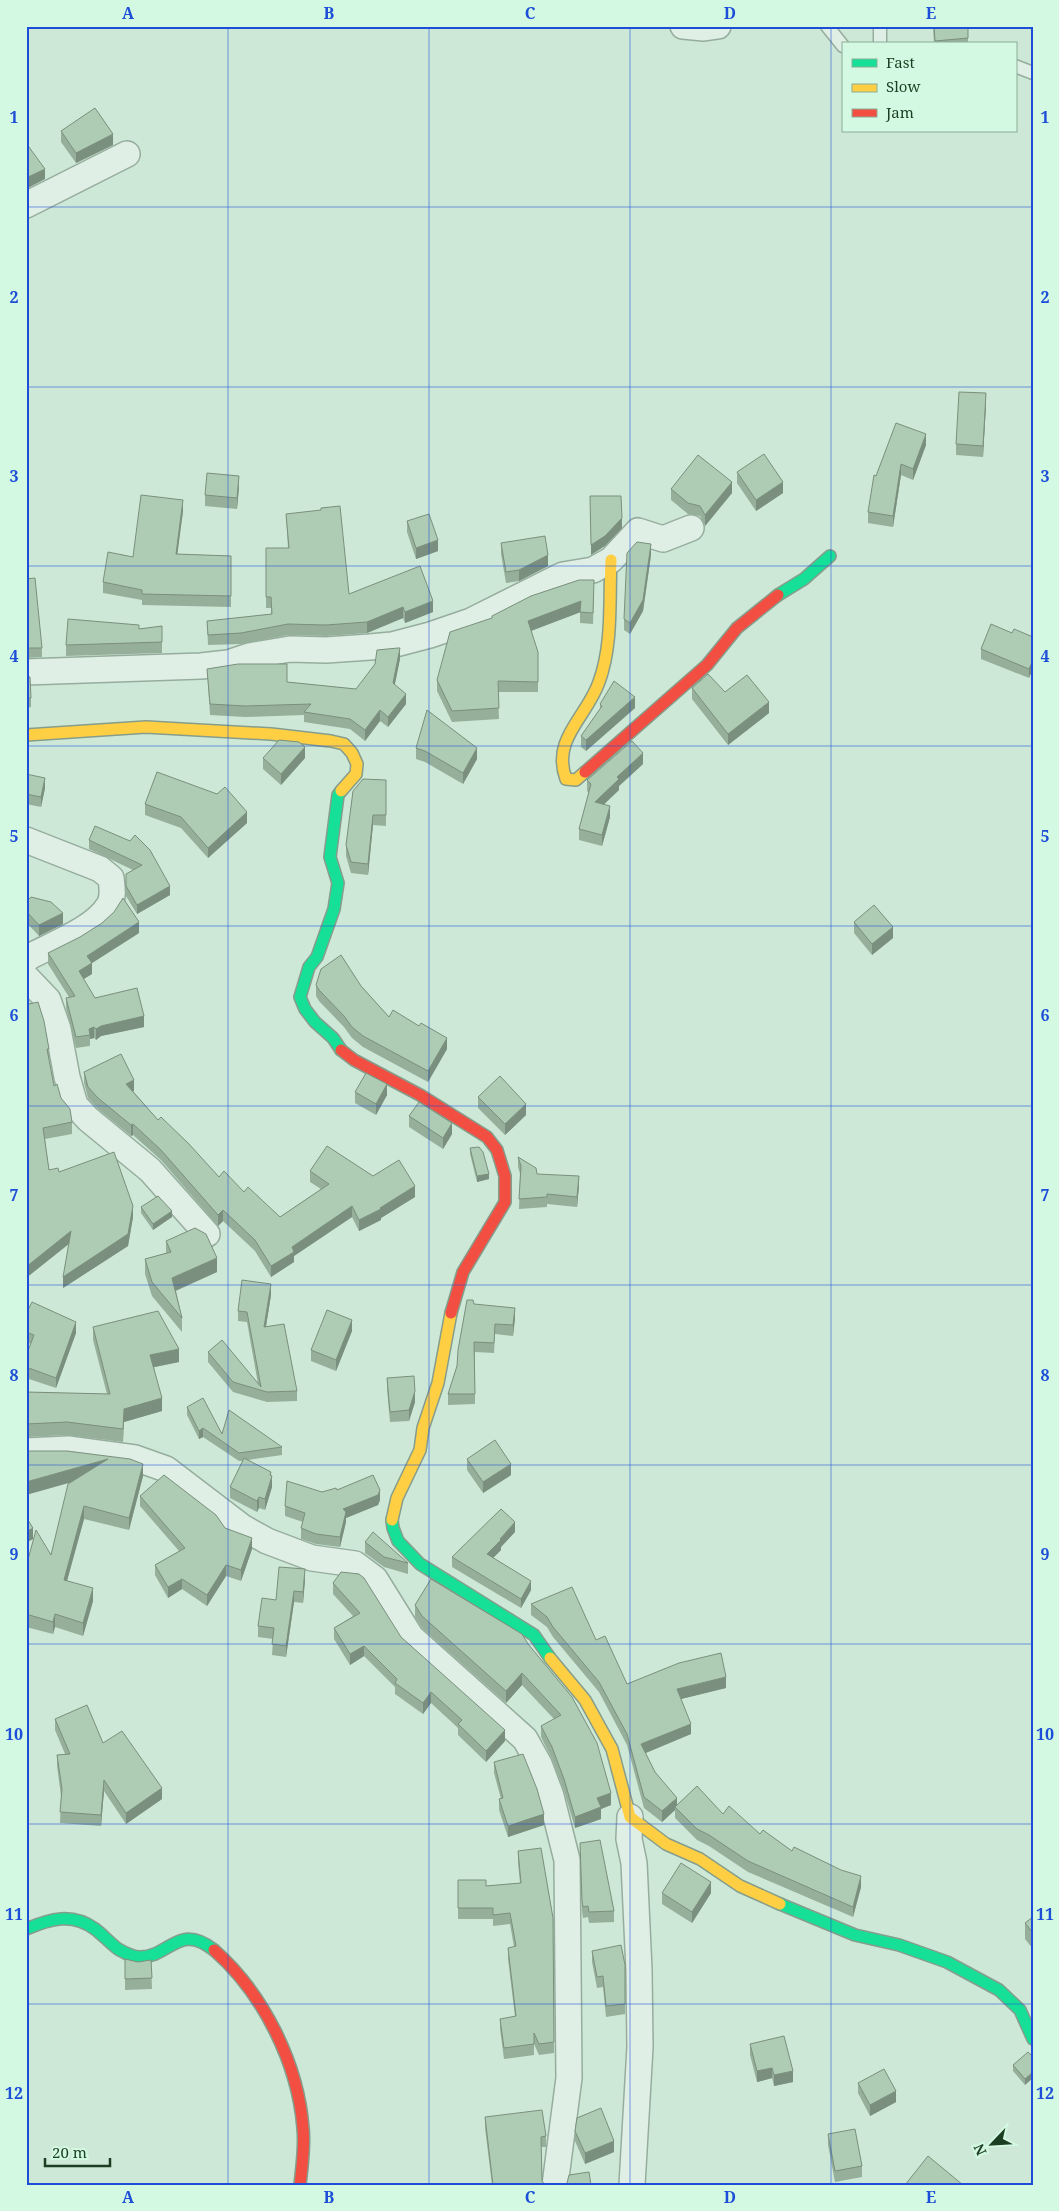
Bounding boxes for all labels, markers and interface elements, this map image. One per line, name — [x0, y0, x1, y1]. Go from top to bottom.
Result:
text: A — [122, 2, 135, 24]
text: B — [324, 2, 335, 24]
text: C — [525, 2, 536, 24]
text: D — [724, 2, 736, 24]
text: E — [926, 2, 936, 24]
legend — [842, 42, 1016, 132]
text: Fast — [886, 52, 915, 72]
text: Slow — [886, 76, 920, 96]
text: Jam — [885, 102, 914, 122]
text: 1 — [9, 106, 19, 128]
text: 1 — [1040, 106, 1050, 128]
text: 2 — [9, 286, 19, 308]
text: 2 — [1040, 286, 1050, 308]
text: 3 — [9, 465, 19, 487]
text: 3 — [1040, 465, 1050, 487]
text: 4 — [9, 645, 19, 667]
text: 4 — [1040, 645, 1050, 667]
text: 5 — [9, 825, 19, 847]
text: 5 — [1040, 825, 1050, 847]
text: 6 — [9, 1004, 19, 1026]
text: 6 — [1040, 1004, 1050, 1026]
text: 7 — [9, 1184, 19, 1206]
text: 7 — [1040, 1184, 1050, 1206]
text: 8 — [9, 1364, 19, 1386]
text: 8 — [1040, 1364, 1050, 1386]
text: 9 — [9, 1543, 19, 1565]
text: 9 — [1040, 1543, 1050, 1565]
text: 10 — [5, 1723, 23, 1745]
text: 10 — [1036, 1723, 1054, 1745]
text: 11 — [5, 1903, 23, 1925]
text: 11 — [1036, 1903, 1054, 1925]
text: 12 — [5, 2082, 23, 2104]
text: 12 — [1036, 2082, 1054, 2104]
north arrow — [966, 2118, 1016, 2168]
scale bar — [45, 2136, 110, 2168]
text: N — [969, 2141, 991, 2159]
text: 20 m — [52, 2142, 87, 2162]
text: A — [122, 2186, 135, 2208]
text: B — [324, 2186, 335, 2208]
text: C — [525, 2186, 536, 2208]
text: D — [724, 2186, 736, 2208]
text: E — [926, 2186, 936, 2208]

